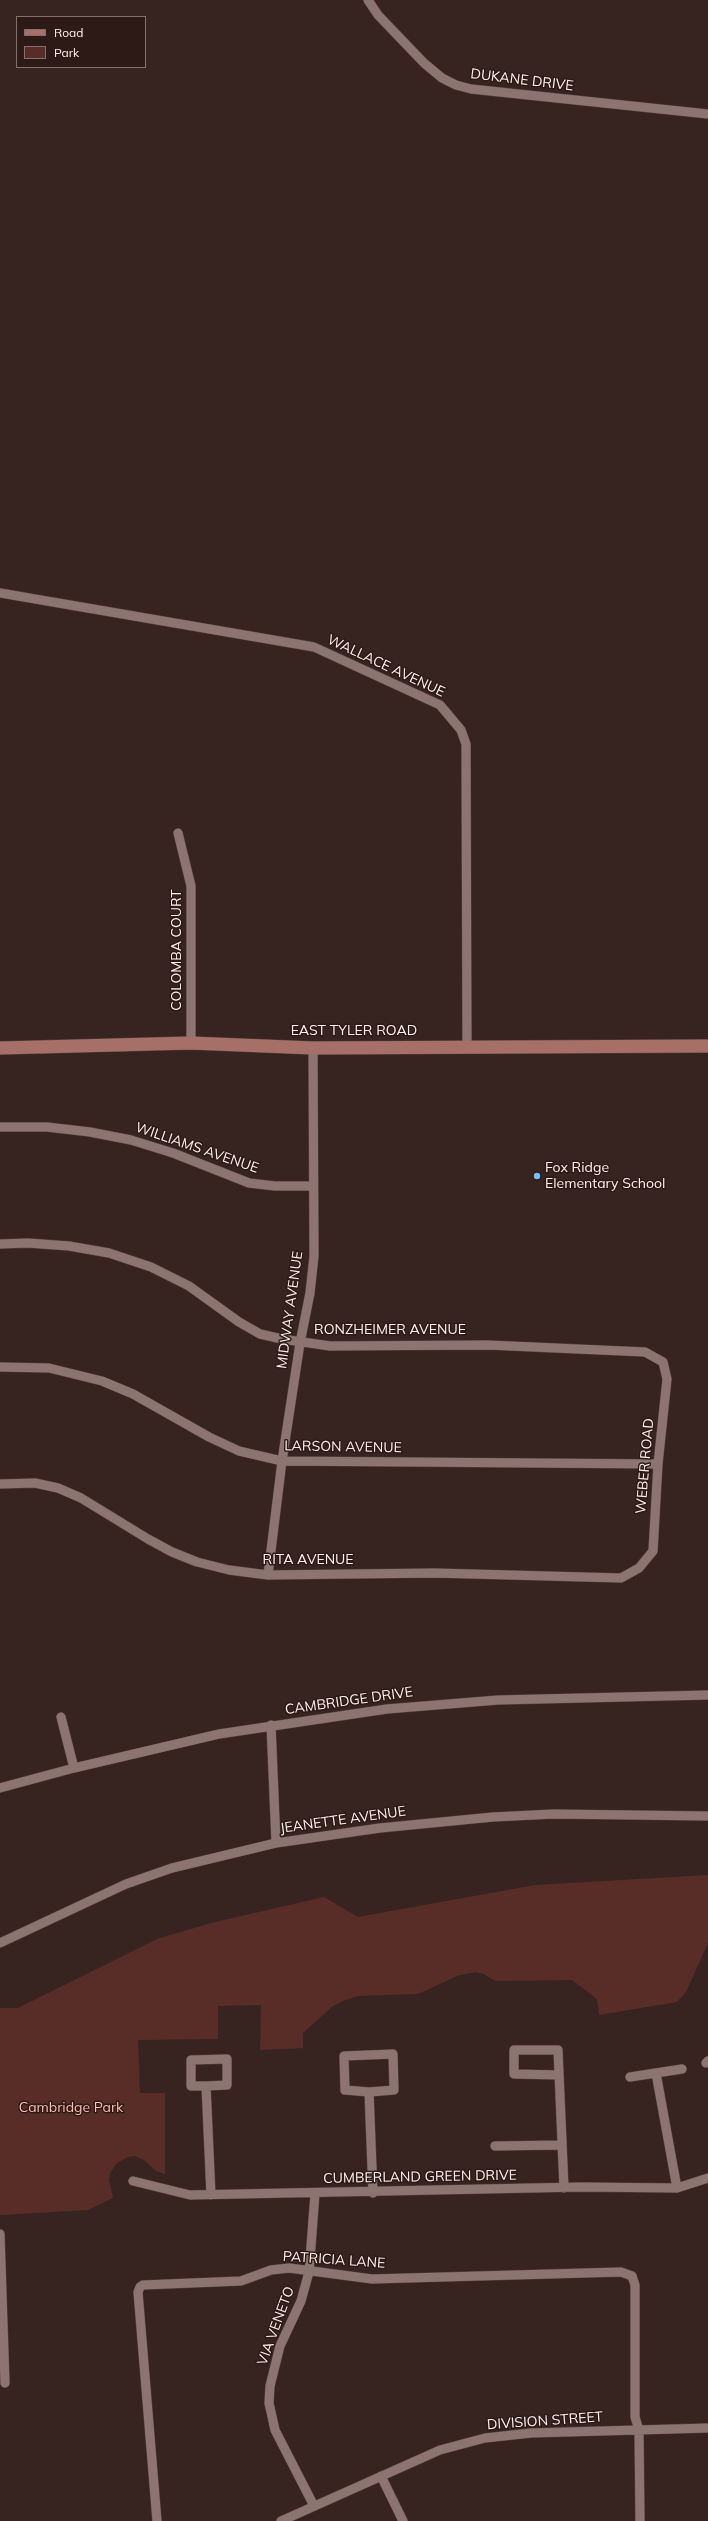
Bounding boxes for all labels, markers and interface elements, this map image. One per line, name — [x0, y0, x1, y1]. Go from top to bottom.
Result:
legend — [16, 16, 146, 68]
text: Road — [54, 25, 83, 40]
text: Park — [54, 45, 79, 60]
street label: DUKANE DRIVE — [470, 65, 574, 95]
street label: WALLACE AVENUE — [324, 631, 448, 701]
street label: COLOMBA COURT — [169, 889, 185, 1011]
street label: EAST TYLER ROAD — [291, 1023, 417, 1039]
street label: WILLIAMS AVENUE — [133, 1119, 261, 1177]
place label: Fox Ridge Elementary School — [545, 1160, 665, 1192]
marker: Fox Ridge Elementary School — [532, 1171, 542, 1181]
street label: MIDWAY AVENUE — [273, 1250, 307, 1370]
street label: RONZHEIMER AVENUE — [314, 1322, 466, 1338]
street label: WEBER ROAD — [632, 1418, 658, 1514]
street label: LARSON AVENUE — [284, 1438, 402, 1456]
street label: RITA AVENUE — [262, 1552, 354, 1568]
street label: CAMBRIDGE DRIVE — [284, 1684, 414, 1718]
street label: JEANETTE AVENUE — [279, 1803, 407, 1837]
park label: Cambridge Park — [19, 2100, 123, 2116]
street label: CUMBERLAND GREEN DRIVE — [323, 2167, 517, 2187]
street label: PATRICIA LANE — [282, 2248, 386, 2272]
street label: VIA VENETO — [254, 2284, 298, 2368]
street label: DIVISION STREET — [486, 2409, 604, 2433]

